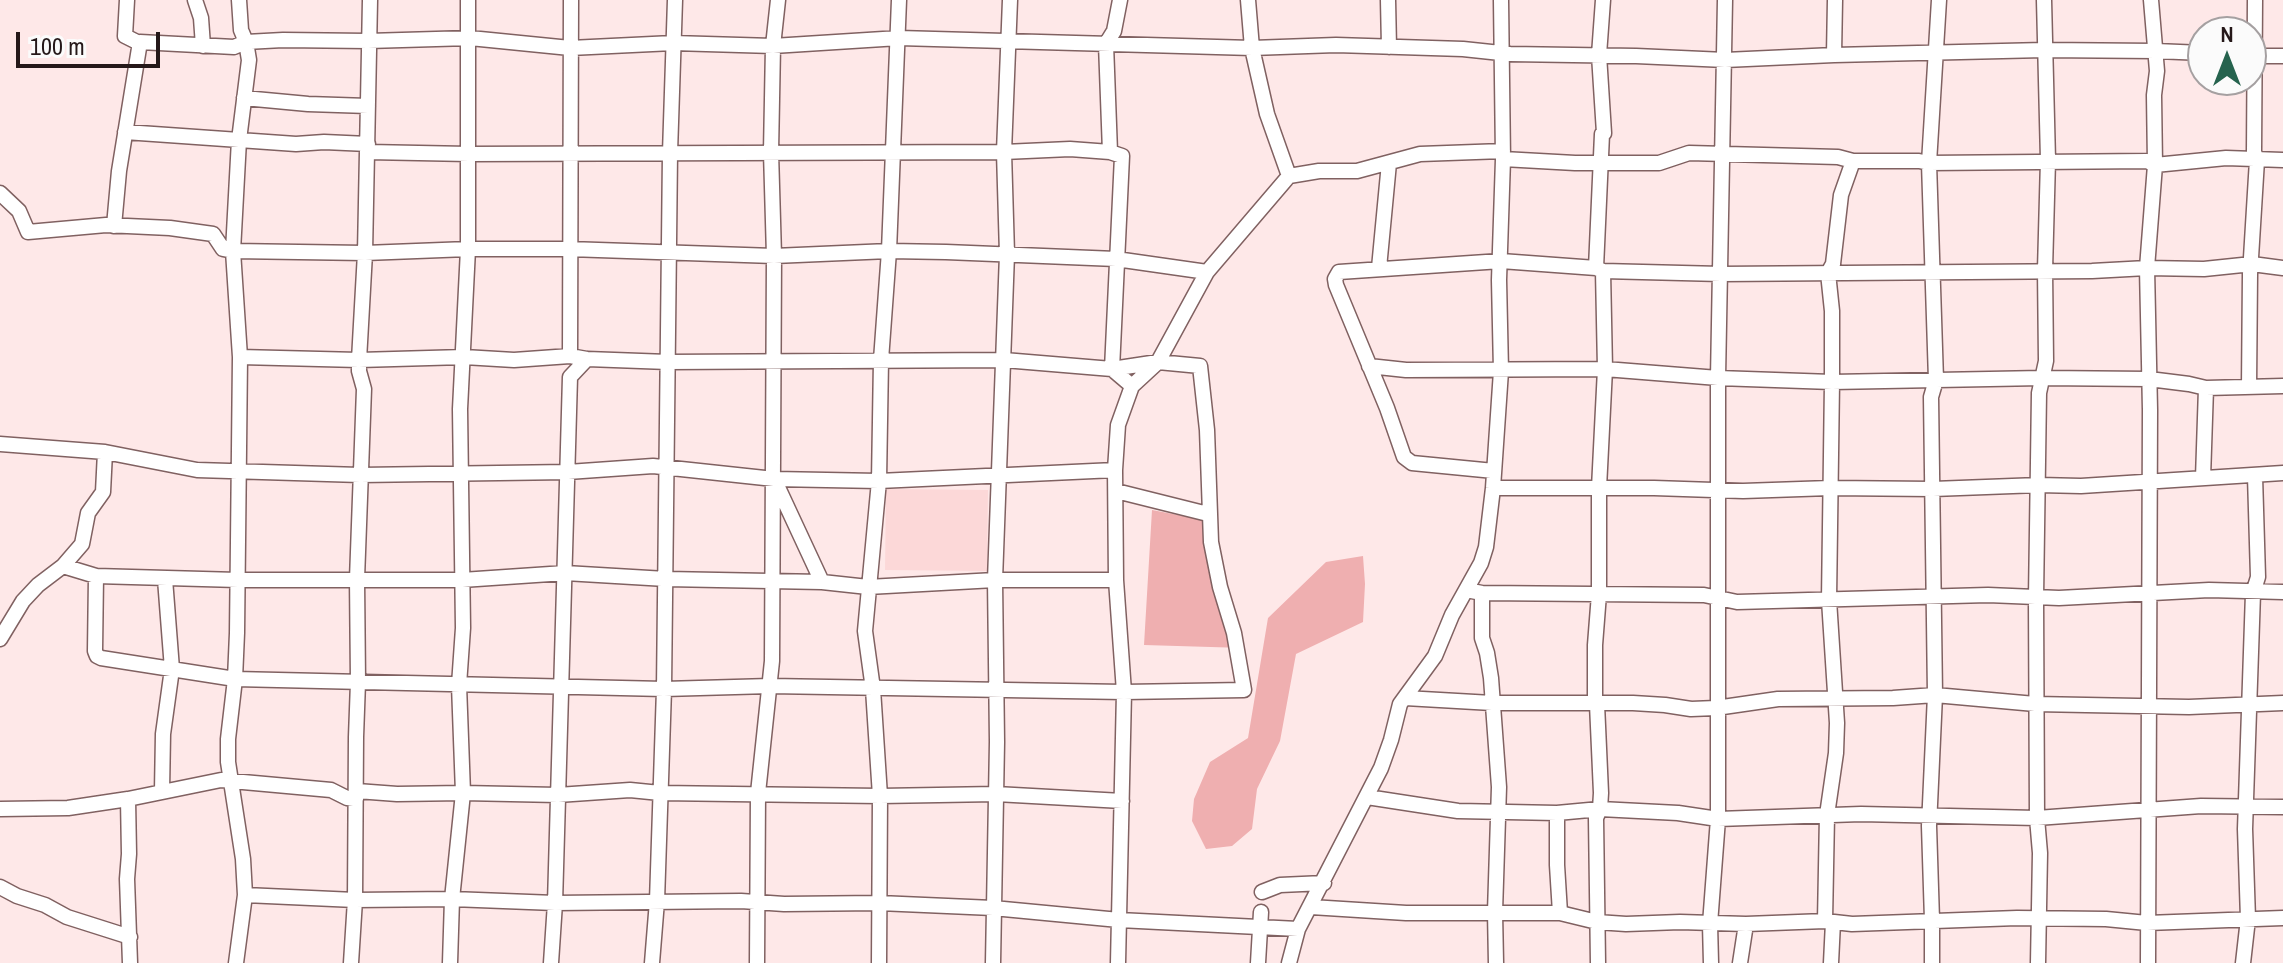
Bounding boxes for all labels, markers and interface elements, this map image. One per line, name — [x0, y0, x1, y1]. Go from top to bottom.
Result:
scale bar — [20, 16, 164, 66]
north arrow — [2187, 16, 2267, 96]
text: N — [2220, 19, 2234, 49]
text: 100 m — [30, 30, 85, 62]

